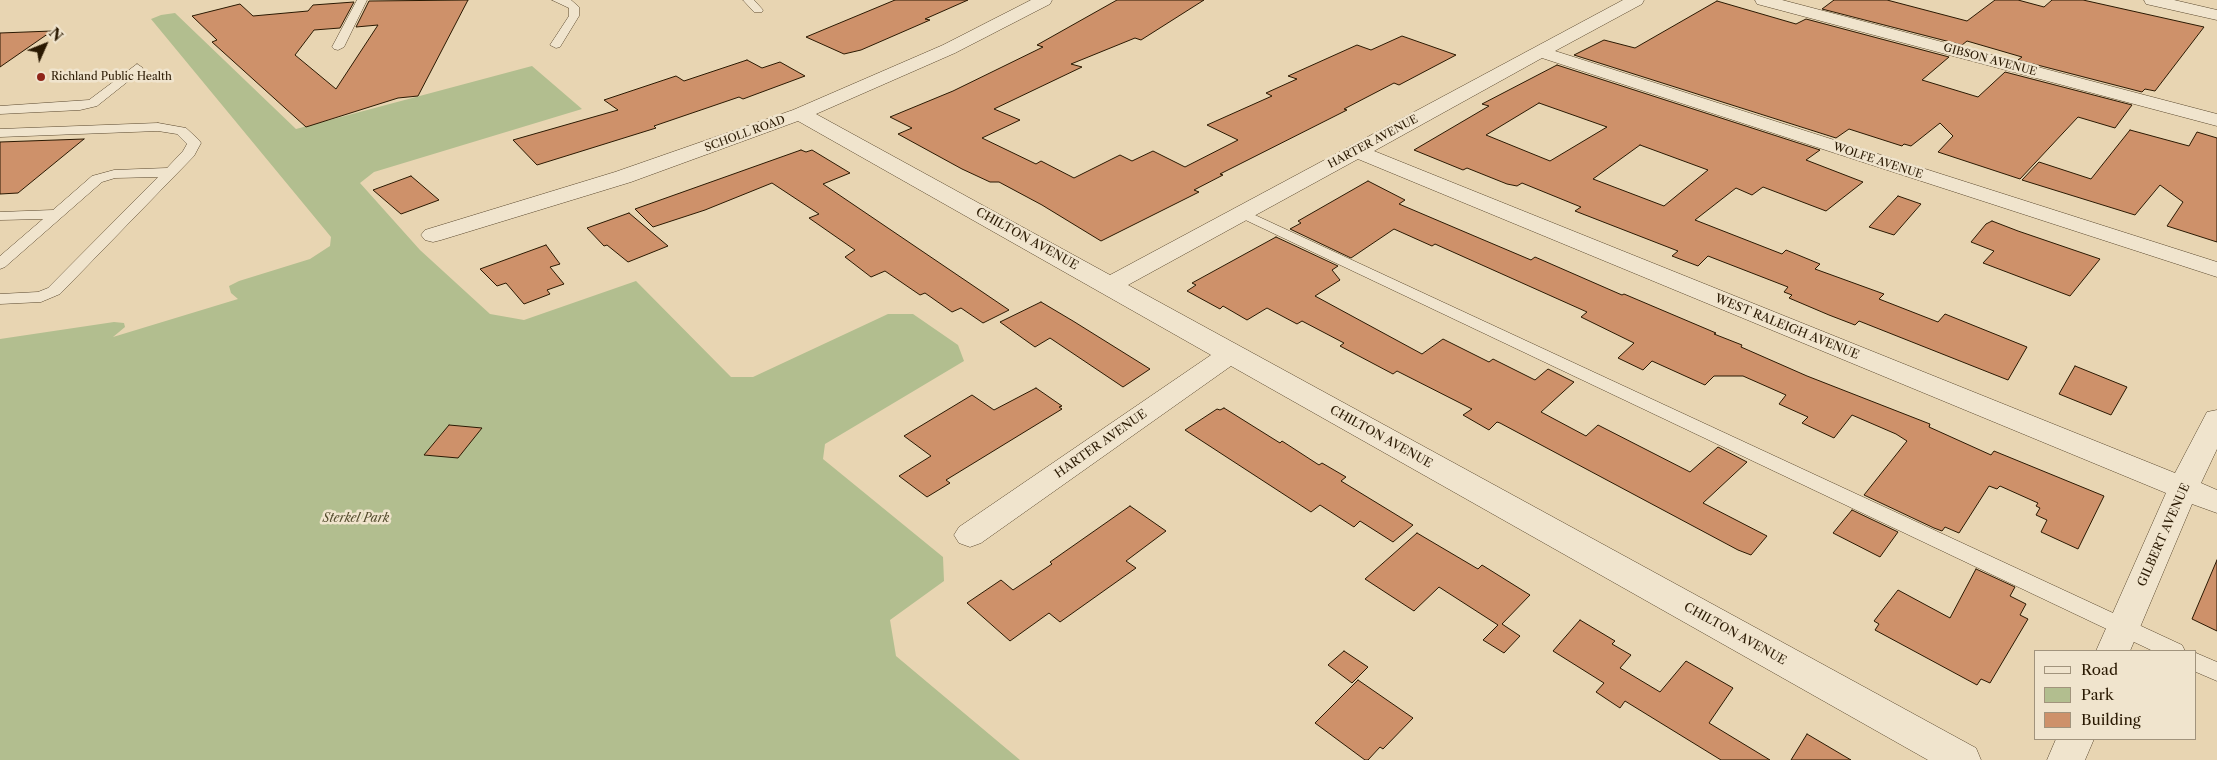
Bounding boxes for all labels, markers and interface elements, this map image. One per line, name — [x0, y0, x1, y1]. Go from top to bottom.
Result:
north arrow — [20, 20, 70, 70]
text: N — [45, 24, 66, 45]
street label: GIBSON AVENUE — [1942, 41, 2038, 79]
place label: Richland Public Health — [51, 70, 172, 84]
marker: Richland Public Health — [35, 71, 47, 83]
street label: SCHOLL ROAD — [703, 113, 787, 155]
street label: HARTER AVENUE — [1326, 113, 1420, 171]
street label: WOLFE AVENUE — [1831, 140, 1925, 182]
street label: CHILTON AVENUE — [973, 205, 1081, 273]
street label: WEST RALEIGH AVENUE — [1713, 291, 1861, 363]
street label: CHILTON AVENUE — [1327, 403, 1435, 471]
street label: HARTER AVENUE — [1052, 407, 1150, 481]
street label: GILBERT AVENUE — [2135, 481, 2193, 589]
park label: Sterkel Park — [323, 512, 389, 526]
street label: CHILTON AVENUE — [1681, 600, 1789, 668]
legend — [2034, 650, 2197, 740]
text: Road — [2081, 660, 2118, 679]
text: Park — [2081, 685, 2114, 704]
text: Building — [2081, 710, 2141, 729]

